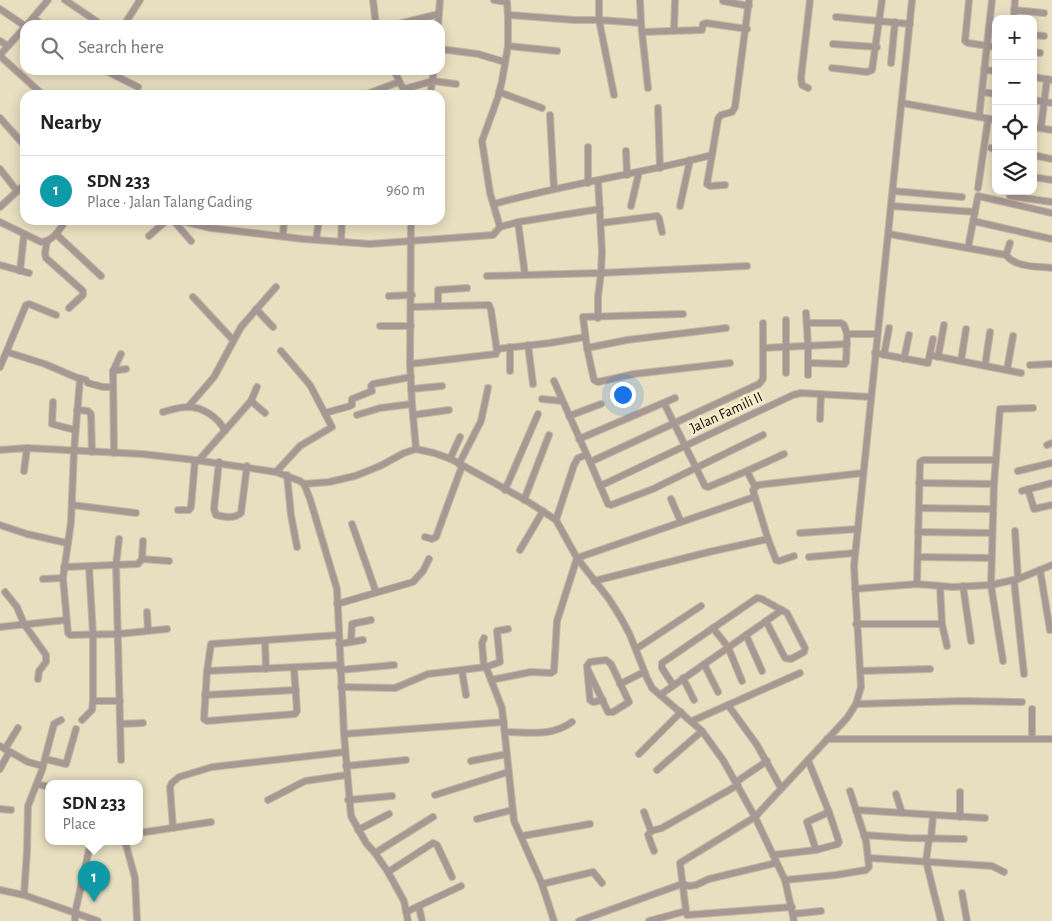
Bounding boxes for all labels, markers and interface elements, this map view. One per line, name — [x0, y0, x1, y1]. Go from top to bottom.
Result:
map controls — [992, 15, 1037, 195]
button: + — [992, 15, 1037, 60]
search box — [20, 20, 445, 75]
icon: search — [38, 34, 66, 62]
text: Search here — [78, 38, 164, 57]
button: − — [992, 60, 1037, 105]
button: locate — [992, 105, 1037, 150]
text: Nearby — [40, 112, 101, 133]
button: layers — [992, 150, 1037, 195]
text: SDN 233 — [87, 172, 150, 191]
text: 1 — [53, 182, 59, 198]
text: 960 m — [386, 182, 425, 198]
text: Place · Jalan Talang Gading — [87, 194, 252, 210]
your location — [610, 382, 636, 408]
street label: Jalan Famili II — [688, 389, 765, 436]
popup — [45, 780, 143, 845]
text: SDN 233 — [62, 794, 126, 813]
text: Place — [62, 816, 96, 832]
pin: 1 — [78, 861, 110, 902]

